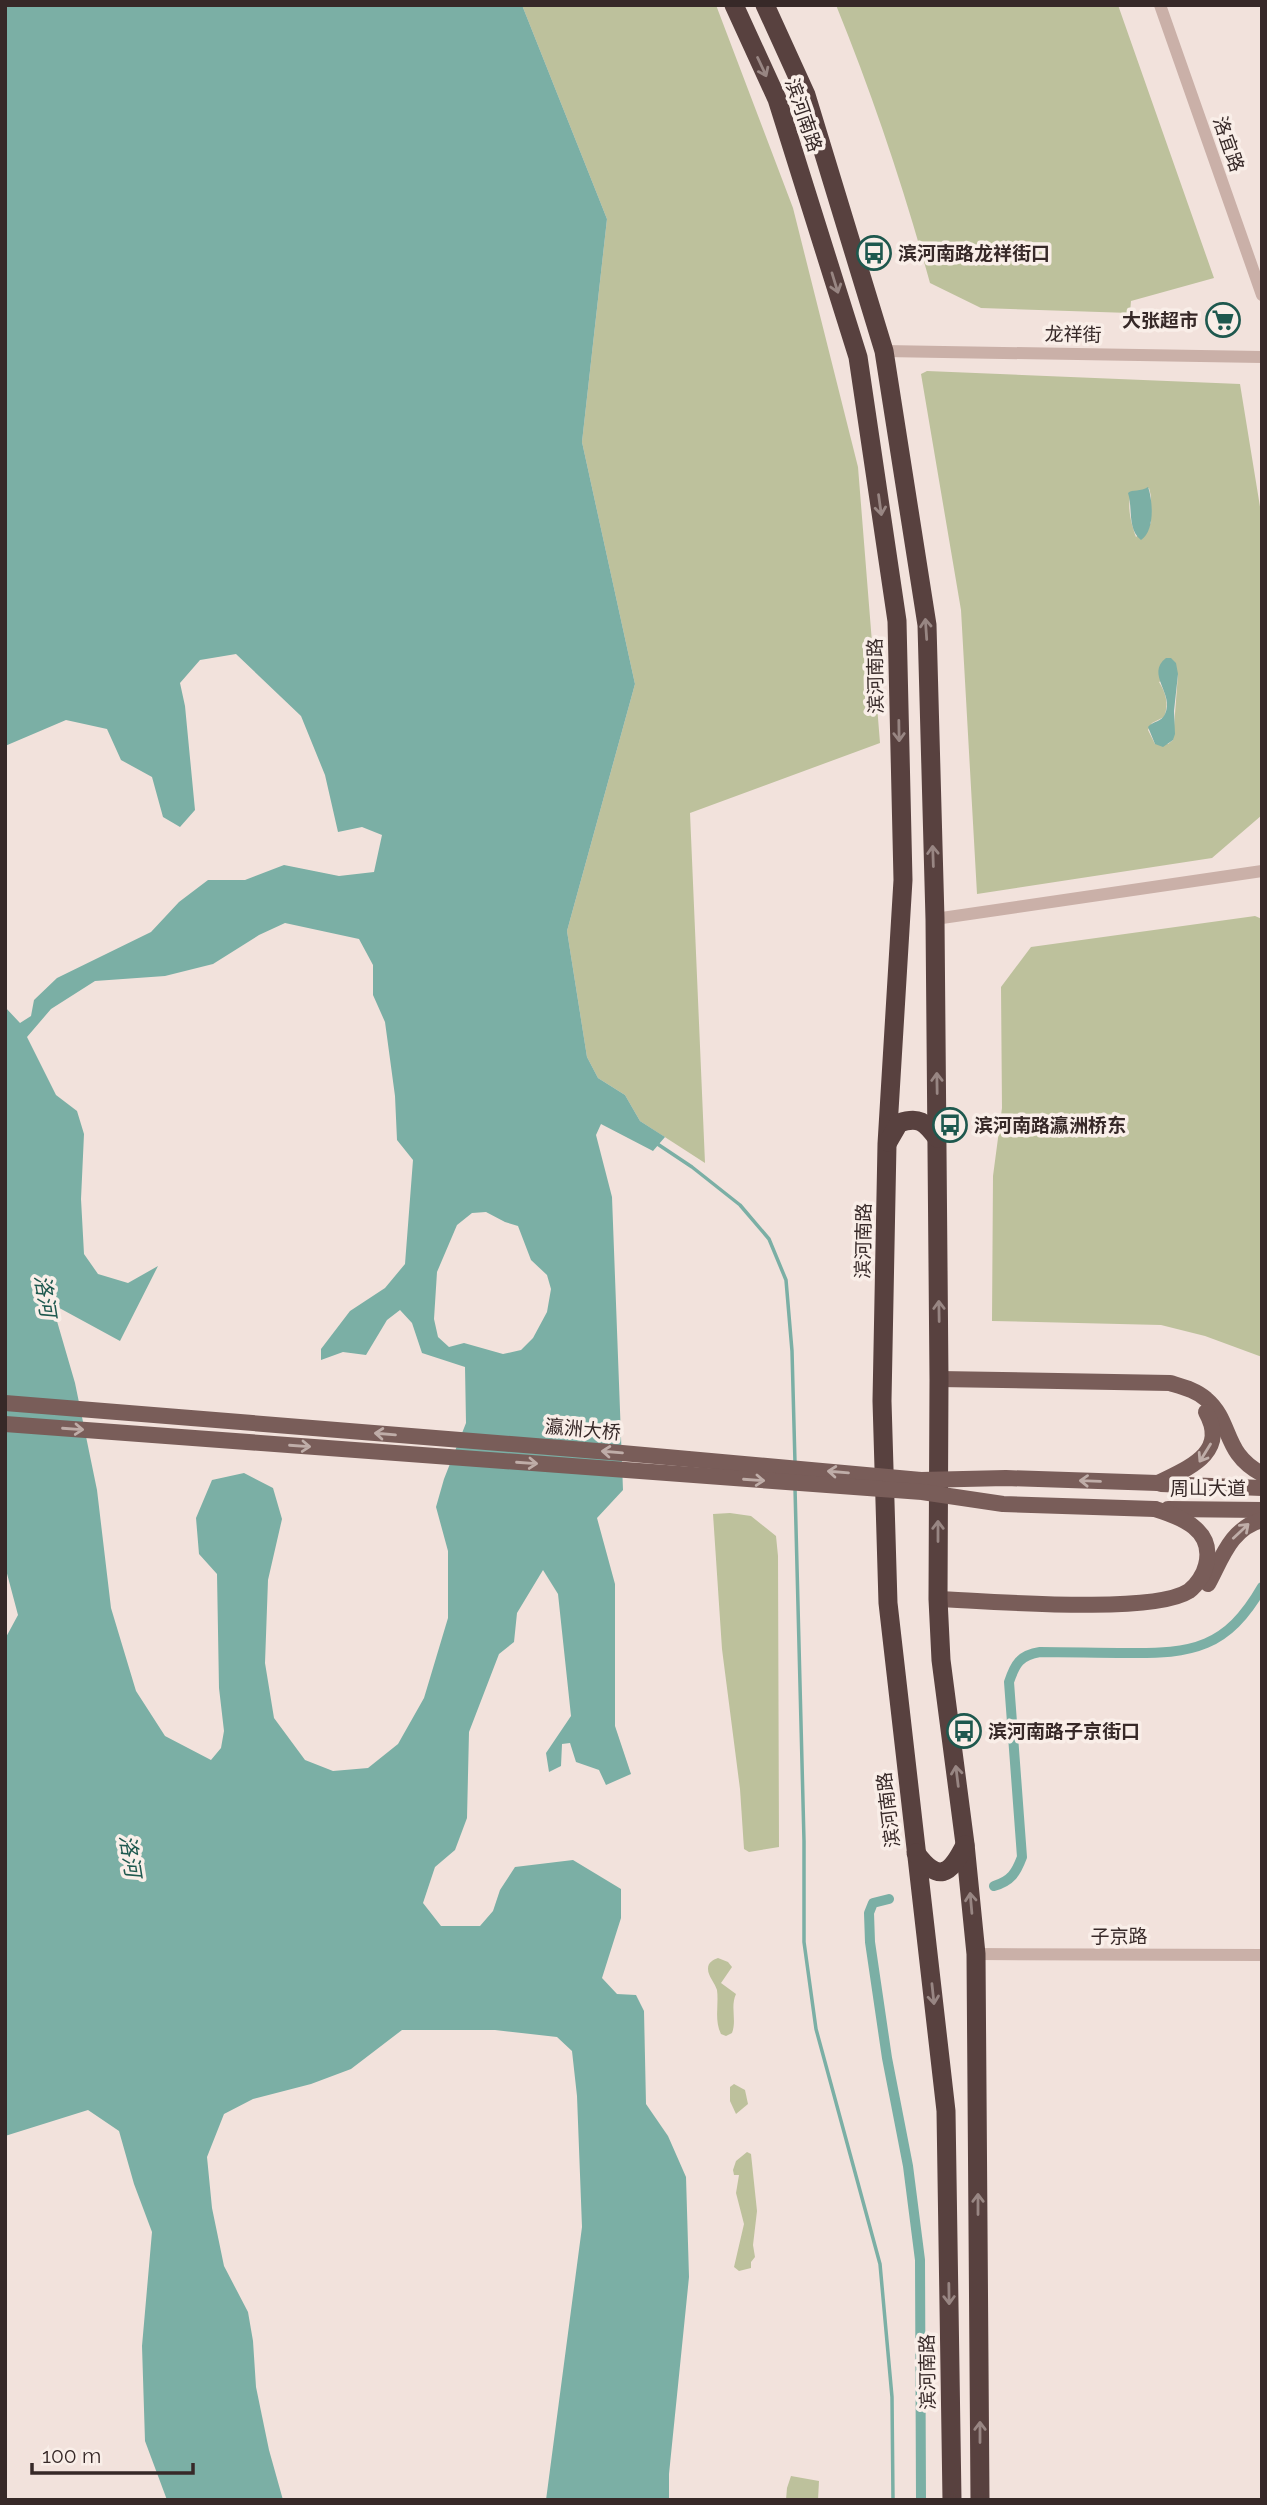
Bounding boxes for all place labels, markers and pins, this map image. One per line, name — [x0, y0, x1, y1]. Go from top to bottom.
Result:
bus stop icon: 滨河南路龙祥街口 — [855, 234, 893, 272]
place label: 滨河南路龙祥街口 — [898, 242, 1050, 264]
supermarket icon: 大张超市 — [1204, 301, 1242, 339]
place label: 大张超市 — [1122, 309, 1198, 331]
bus stop icon: 滨河南路瀛洲桥东 — [931, 1106, 969, 1144]
place label: 滨河南路瀛洲桥东 — [974, 1114, 1126, 1136]
bus stop icon: 滨河南路子京街口 — [945, 1712, 983, 1750]
place label: 滨河南路子京街口 — [988, 1720, 1140, 1742]

